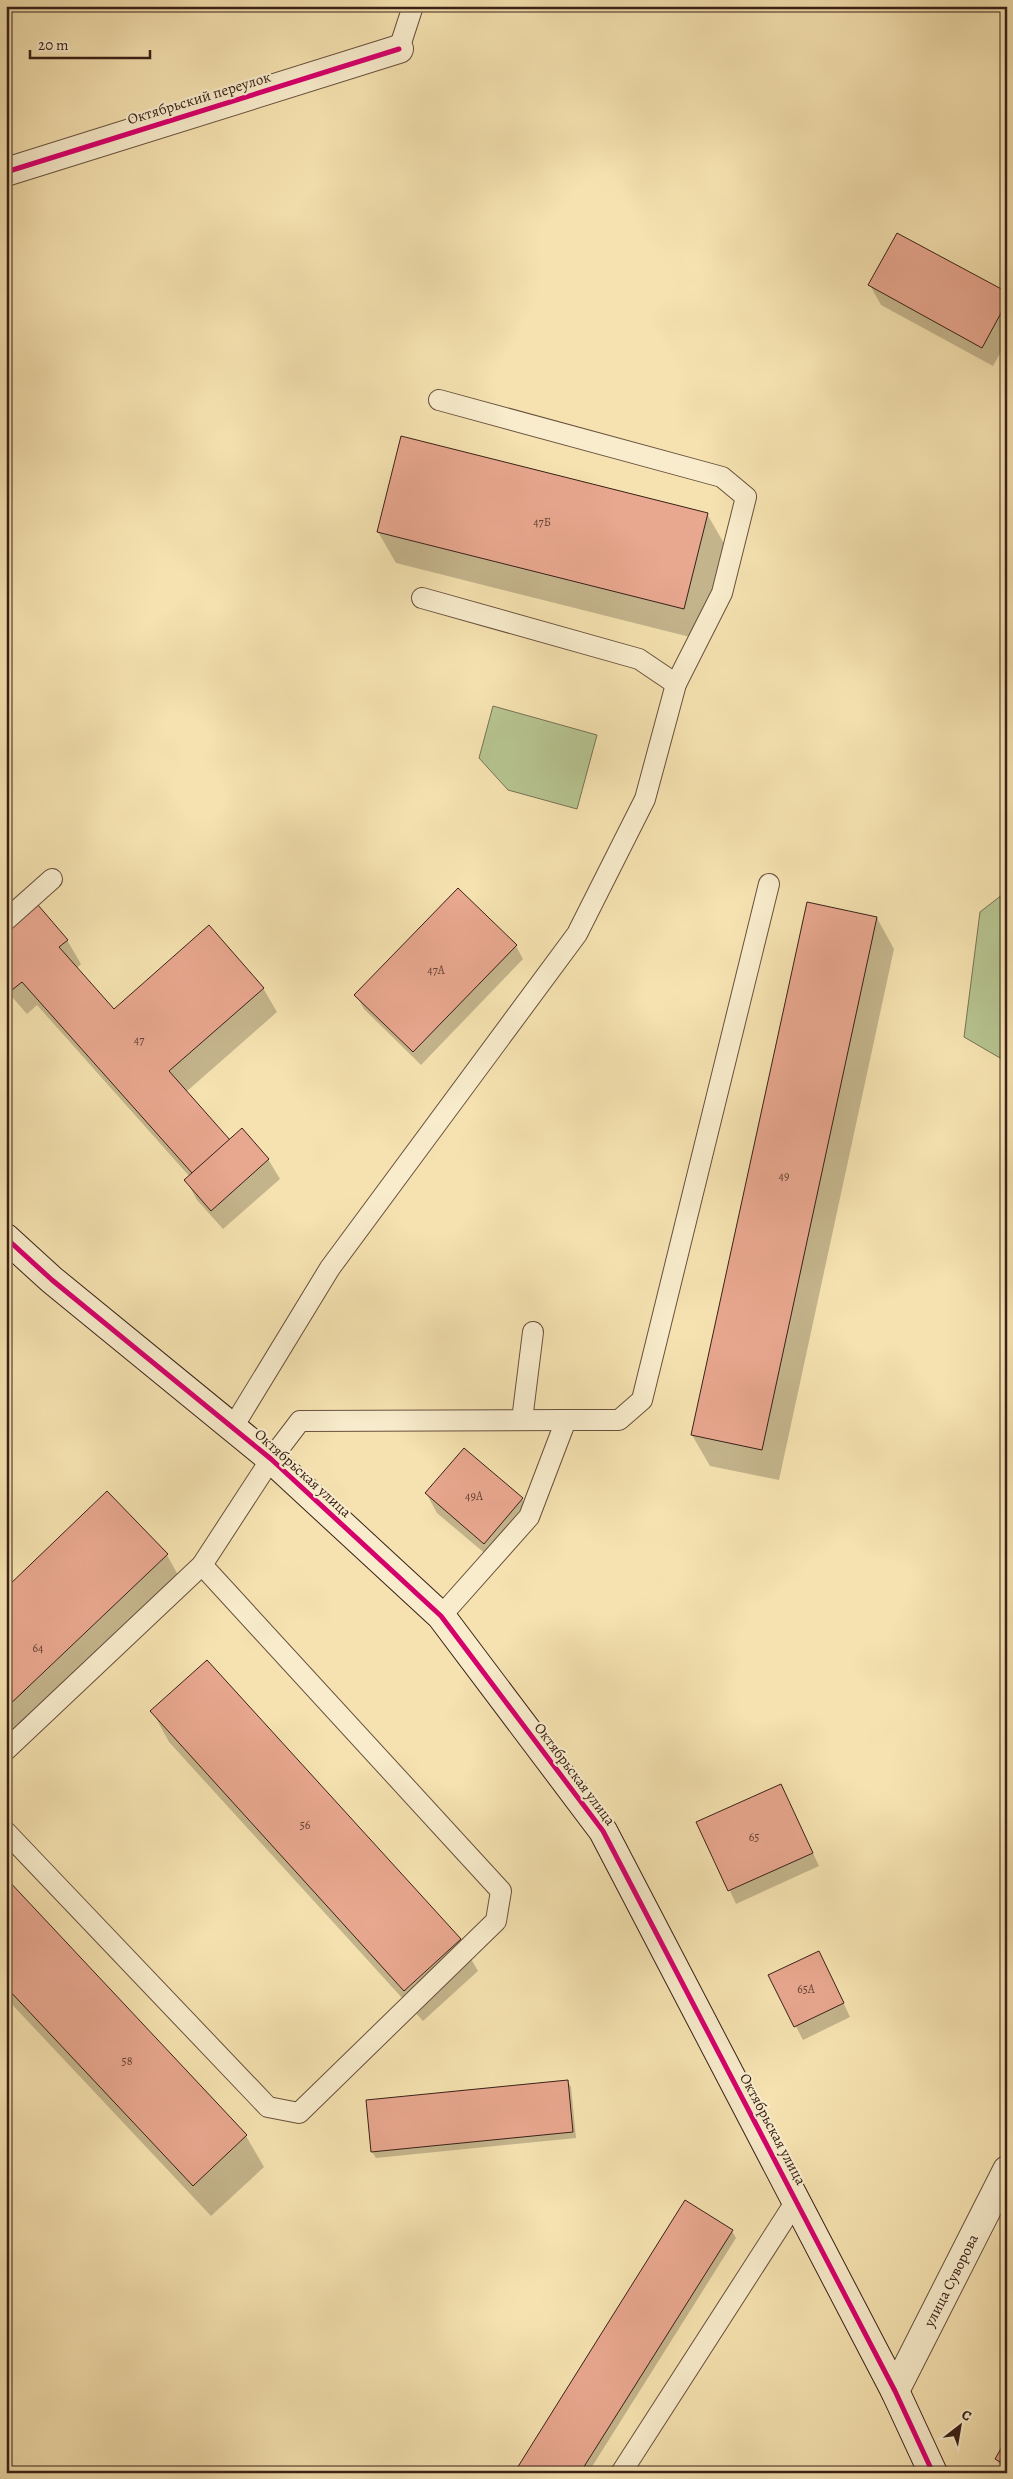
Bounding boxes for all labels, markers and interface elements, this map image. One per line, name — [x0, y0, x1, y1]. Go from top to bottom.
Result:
scale bar — [30, 28, 150, 60]
text: 20 m — [38, 35, 69, 55]
street label: Октябрьский переулок — [125, 67, 273, 129]
house number: 47Б — [533, 514, 551, 530]
house number: 47А — [427, 962, 446, 978]
house number: 47 — [134, 1032, 145, 1048]
house number: 49 — [779, 1168, 789, 1184]
street label: Октябрьская улица — [250, 1424, 356, 1522]
house number: 49А — [465, 1488, 484, 1504]
house number: 64 — [33, 1640, 44, 1656]
street label: Октябрьская улица — [530, 1719, 620, 1830]
house number: 56 — [300, 1817, 311, 1833]
house number: 65 — [749, 1829, 759, 1845]
house number: 65А — [797, 1981, 816, 1997]
house number: 58 — [122, 2053, 133, 2069]
street label: Октябрьская улица — [735, 2070, 811, 2188]
street label: улица Суворова — [919, 2230, 983, 2331]
north arrow — [936, 2402, 986, 2452]
text: С — [958, 2405, 975, 2426]

